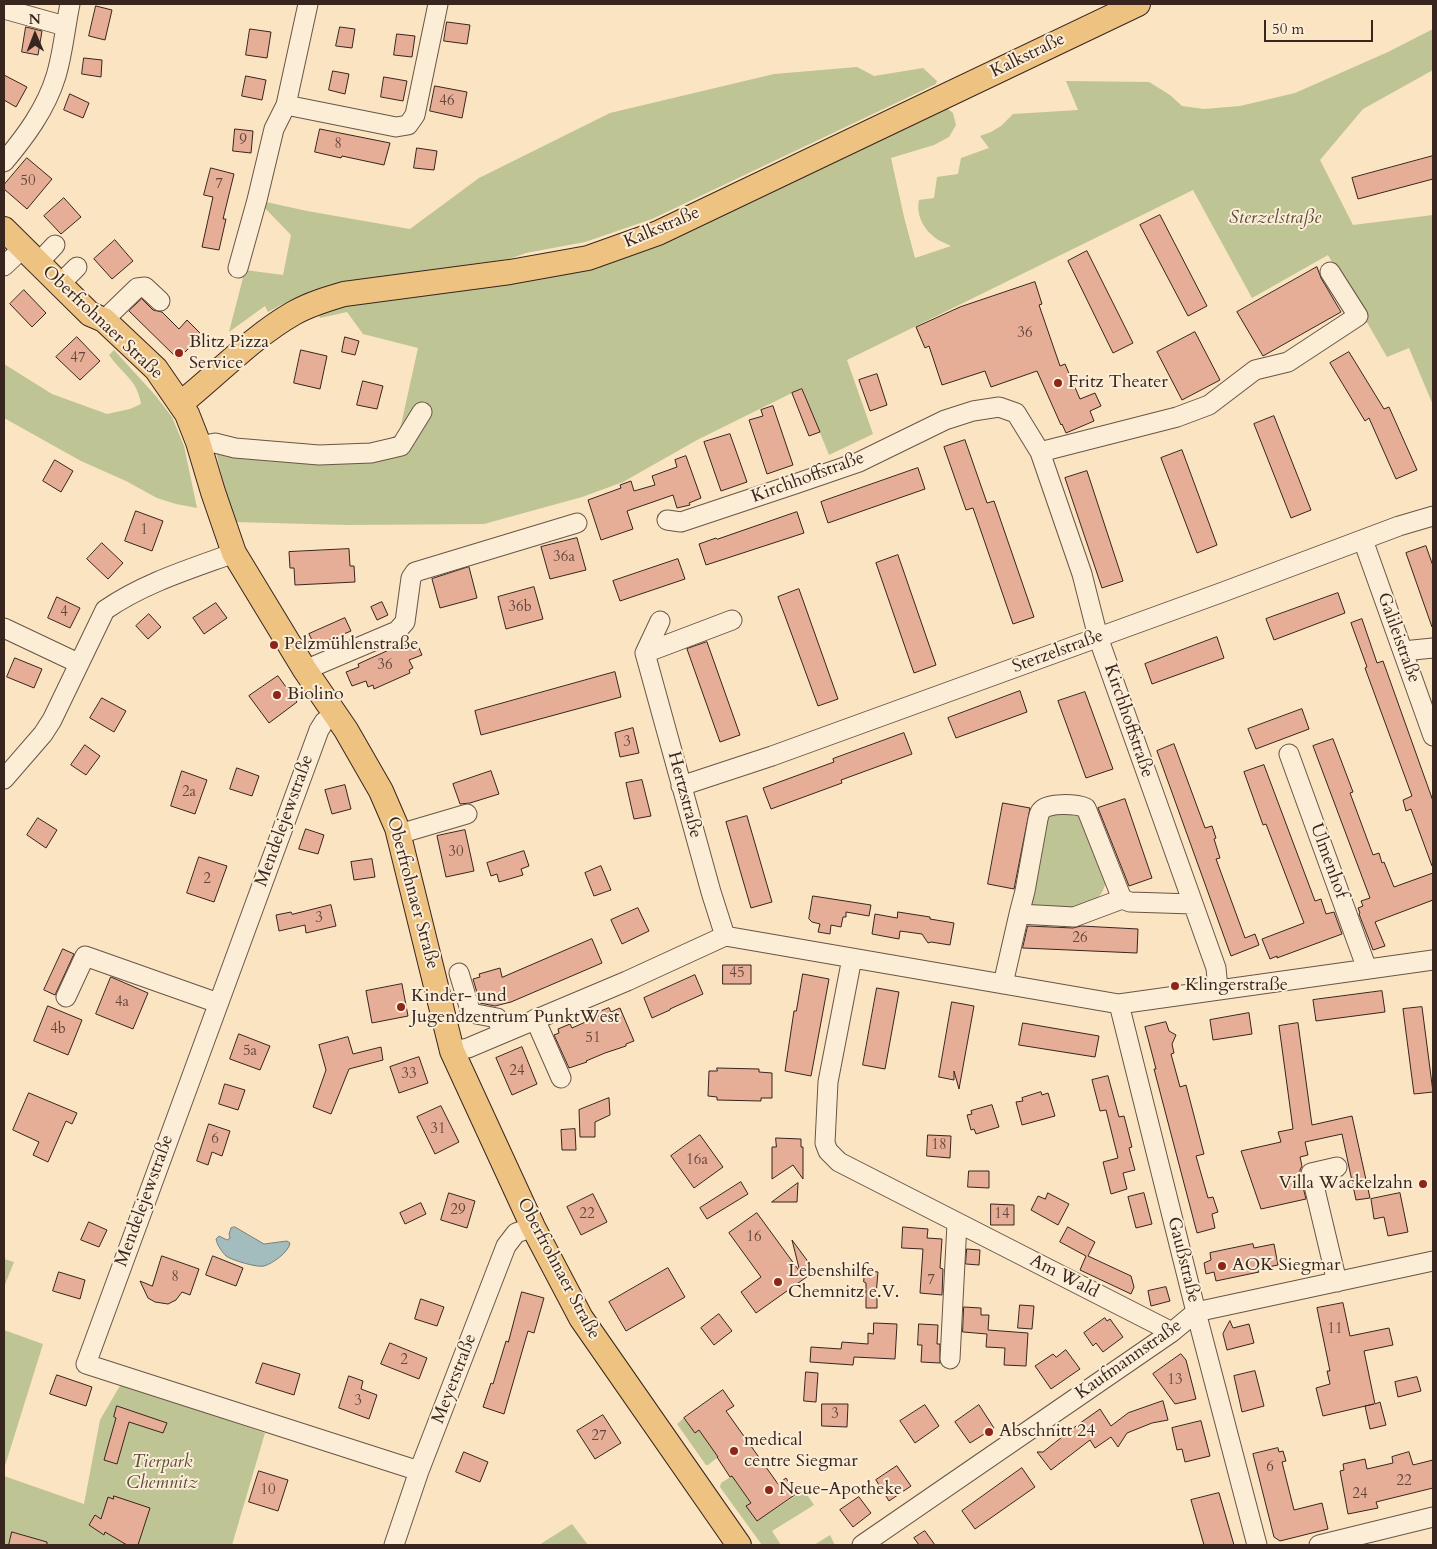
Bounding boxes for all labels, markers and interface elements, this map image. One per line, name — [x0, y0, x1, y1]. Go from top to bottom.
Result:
north arrow — [10, 10, 60, 60]
text: N — [28, 10, 41, 29]
scale bar — [1267, 10, 1376, 42]
text: 50 m — [1272, 19, 1304, 39]
street label: Kalkstraße — [987, 29, 1069, 83]
house number: 46 — [439, 93, 455, 111]
house number: 9 — [239, 132, 247, 150]
house number: 8 — [334, 136, 342, 154]
house number: 50 — [20, 173, 36, 191]
house number: 7 — [215, 176, 223, 194]
street label: Kalkstraße — [621, 202, 703, 254]
park label: Sterzelstraße — [1229, 208, 1321, 230]
street label: Oberfrohnaer Straße — [37, 262, 167, 384]
house number: 36 — [1017, 325, 1033, 343]
place label: Blitz Pizza Service — [189, 332, 269, 374]
marker: Blitz Pizza Service — [173, 347, 185, 359]
house number: 47 — [70, 350, 86, 368]
place label: Fritz Theater — [1068, 372, 1168, 394]
marker: Fritz Theater — [1052, 377, 1064, 389]
street label: Kirchhoffstraße — [749, 448, 867, 508]
house number: 1 — [140, 522, 148, 540]
house number: 36a — [553, 549, 575, 567]
street label: Galileistraße — [1372, 590, 1424, 686]
house number: 36b — [508, 599, 532, 617]
house number: 4 — [60, 604, 68, 622]
street label: Sterzelstraße — [1010, 626, 1106, 678]
place label: Pelzmühlenstraße — [284, 634, 418, 656]
marker: Pelzmühlenstraße — [268, 639, 280, 651]
house number: 36 — [377, 657, 393, 675]
street label: Kirchhoffstraße — [1099, 661, 1157, 781]
place label: Biolino — [287, 684, 344, 706]
marker: Biolino — [271, 689, 283, 701]
house number: 3 — [623, 734, 631, 752]
street label: Hertzstraße — [662, 749, 706, 841]
street label: Mendelejewstraße — [251, 752, 319, 890]
house number: 2a — [182, 784, 196, 802]
street label: Oberfrohnaer Straße — [381, 814, 443, 972]
street label: Ulmenhof — [1305, 821, 1351, 901]
house number: 30 — [448, 844, 464, 862]
house number: 2 — [203, 871, 211, 889]
house number: 3 — [315, 910, 323, 928]
house number: 26 — [1072, 930, 1088, 948]
house number: 45 — [729, 965, 745, 983]
place label: Klingerstraße — [1185, 975, 1288, 997]
marker: Klingerstraße — [1169, 980, 1181, 992]
place label: Kinder- und Jugendzentrum PunktWest — [411, 986, 620, 1028]
house number: 4a — [115, 994, 129, 1012]
marker: Kinder- und Jugendzentrum PunktWest — [395, 1001, 407, 1013]
house number: 4b — [50, 1021, 66, 1039]
house number: 51 — [585, 1030, 601, 1048]
house number: 5a — [243, 1043, 257, 1061]
house number: 24 — [509, 1063, 525, 1081]
house number: 33 — [401, 1066, 417, 1084]
house number: 31 — [430, 1121, 446, 1139]
house number: 6 — [211, 1131, 219, 1149]
street label: Mendelejewstraße — [111, 1132, 179, 1270]
house number: 18 — [931, 1137, 947, 1155]
house number: 16a — [686, 1152, 708, 1170]
place label: Villa Wackelzahn — [1279, 1173, 1413, 1195]
marker: Villa Wackelzahn — [1417, 1178, 1429, 1190]
street label: Oberfrohnaer Straße — [512, 1195, 604, 1343]
house number: 29 — [450, 1202, 466, 1220]
house number: 22 — [579, 1206, 595, 1224]
house number: 14 — [994, 1206, 1010, 1224]
street label: Gaußstraße — [1162, 1215, 1204, 1305]
house number: 16 — [746, 1229, 762, 1247]
street label: Am Wald — [1026, 1250, 1102, 1304]
place label: AOK Siegmar — [1232, 1255, 1341, 1277]
marker: AOK Siegmar — [1216, 1260, 1228, 1272]
place label: Lebenshilfe Chemnitz e.V. — [788, 1261, 899, 1304]
house number: 8 — [171, 1269, 179, 1287]
house number: 7 — [927, 1272, 935, 1290]
marker: Lebenshilfe Chemnitz e.V. — [772, 1276, 784, 1288]
street label: Kaufmannstraße — [1072, 1315, 1186, 1405]
house number: 11 — [1327, 1321, 1343, 1339]
street label: Meyerstraße — [428, 1331, 482, 1427]
house number: 2 — [400, 1352, 408, 1370]
house number: 13 — [1167, 1372, 1183, 1390]
house number: 3 — [354, 1393, 362, 1411]
house number: 3 — [831, 1406, 839, 1424]
place label: Abschnitt 24 — [999, 1421, 1096, 1443]
marker: Abschnitt 24 — [983, 1426, 995, 1438]
house number: 27 — [591, 1428, 607, 1446]
place label: medical centre Siegmar — [744, 1430, 858, 1472]
marker: medical centre Siegmar — [728, 1445, 740, 1457]
park label: Tierpark Chemnitz — [126, 1452, 198, 1495]
house number: 6 — [1266, 1459, 1274, 1477]
house number: 22 — [1396, 1473, 1412, 1491]
place label: Neue-Apotheke — [779, 1479, 902, 1501]
house number: 10 — [260, 1482, 276, 1500]
marker: Neue-Apotheke — [763, 1484, 775, 1496]
house number: 24 — [1352, 1486, 1368, 1504]

